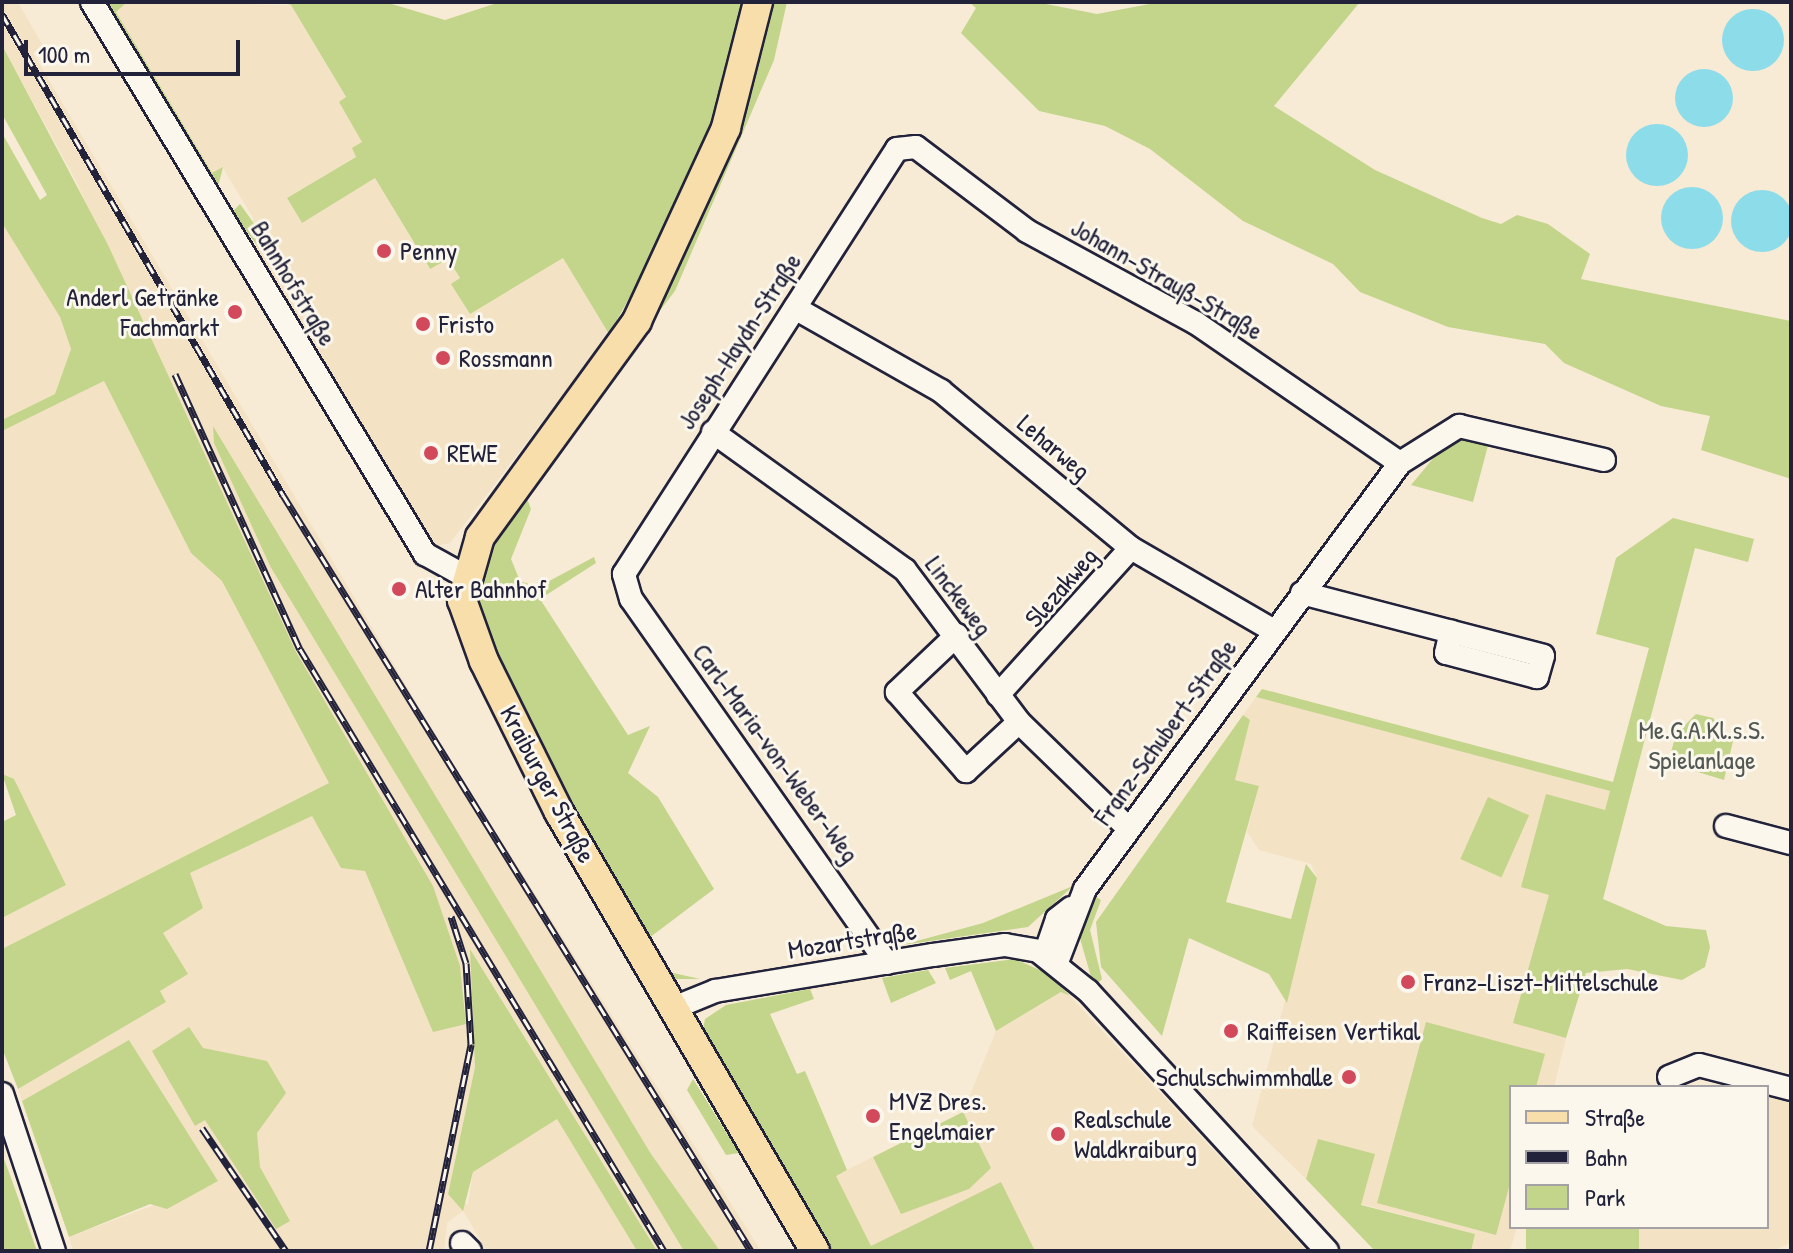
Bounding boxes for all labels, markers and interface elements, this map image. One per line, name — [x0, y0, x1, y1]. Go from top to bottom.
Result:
scale bar — [28, 24, 244, 74]
text: 100 m — [38, 38, 90, 70]
street label: Johann-Strauß-Straße — [1066, 211, 1268, 347]
street label: Bahnhofstraße — [245, 215, 343, 351]
place label: Penny — [400, 235, 457, 267]
marker: Penny — [375, 242, 393, 260]
street label: Joseph-Haydn-Straße — [670, 247, 808, 435]
place label: Anderl Getränke Fachmarkt — [66, 281, 219, 342]
marker: Anderl Getränke Fachmarkt — [226, 303, 244, 321]
place label: Fristo — [439, 308, 494, 340]
marker: Fristo — [414, 315, 432, 333]
place label: Rossmann — [459, 342, 553, 374]
marker: Rossmann — [434, 349, 452, 367]
street label: Leharweg — [1011, 408, 1097, 486]
place label: REWE — [447, 437, 498, 469]
marker: REWE — [422, 444, 440, 462]
street label: Slezakweg — [1018, 541, 1104, 633]
street label: Linckeweg — [919, 550, 999, 642]
place label: Alter Bahnhof — [415, 573, 547, 605]
marker: Alter Bahnhof — [390, 580, 408, 598]
street label: Franz-Schubert-Straße — [1087, 633, 1243, 831]
street label: Carl-Maria-von-Weber-Weg — [686, 637, 866, 869]
street label: Kraiburger Straße — [493, 700, 603, 868]
park label: Me.G.A.Kl.s.S. Spielanlage — [1639, 714, 1765, 776]
street label: Mozartstraße — [786, 914, 918, 966]
place label: Franz-Liszt-Mittelschule — [1424, 966, 1659, 998]
marker: Franz-Liszt-Mittelschule — [1399, 973, 1417, 991]
place label: Raiffeisen Vertikal — [1247, 1015, 1420, 1047]
marker: Raiffeisen Vertikal — [1222, 1022, 1240, 1040]
place label: Schulschwimmhalle — [1156, 1061, 1333, 1093]
marker: Schulschwimmhalle — [1340, 1068, 1358, 1086]
place label: MVZ Dres. Engelmaier — [889, 1085, 995, 1146]
legend — [1509, 1085, 1769, 1229]
text: Straße — [1585, 1101, 1645, 1133]
place label: Realschule Waldkraiburg — [1074, 1103, 1197, 1164]
marker: MVZ Dres. Engelmaier — [864, 1107, 882, 1125]
marker: Realschule Waldkraiburg — [1049, 1125, 1067, 1143]
text: Bahn — [1585, 1141, 1628, 1173]
text: Park — [1585, 1181, 1625, 1213]

